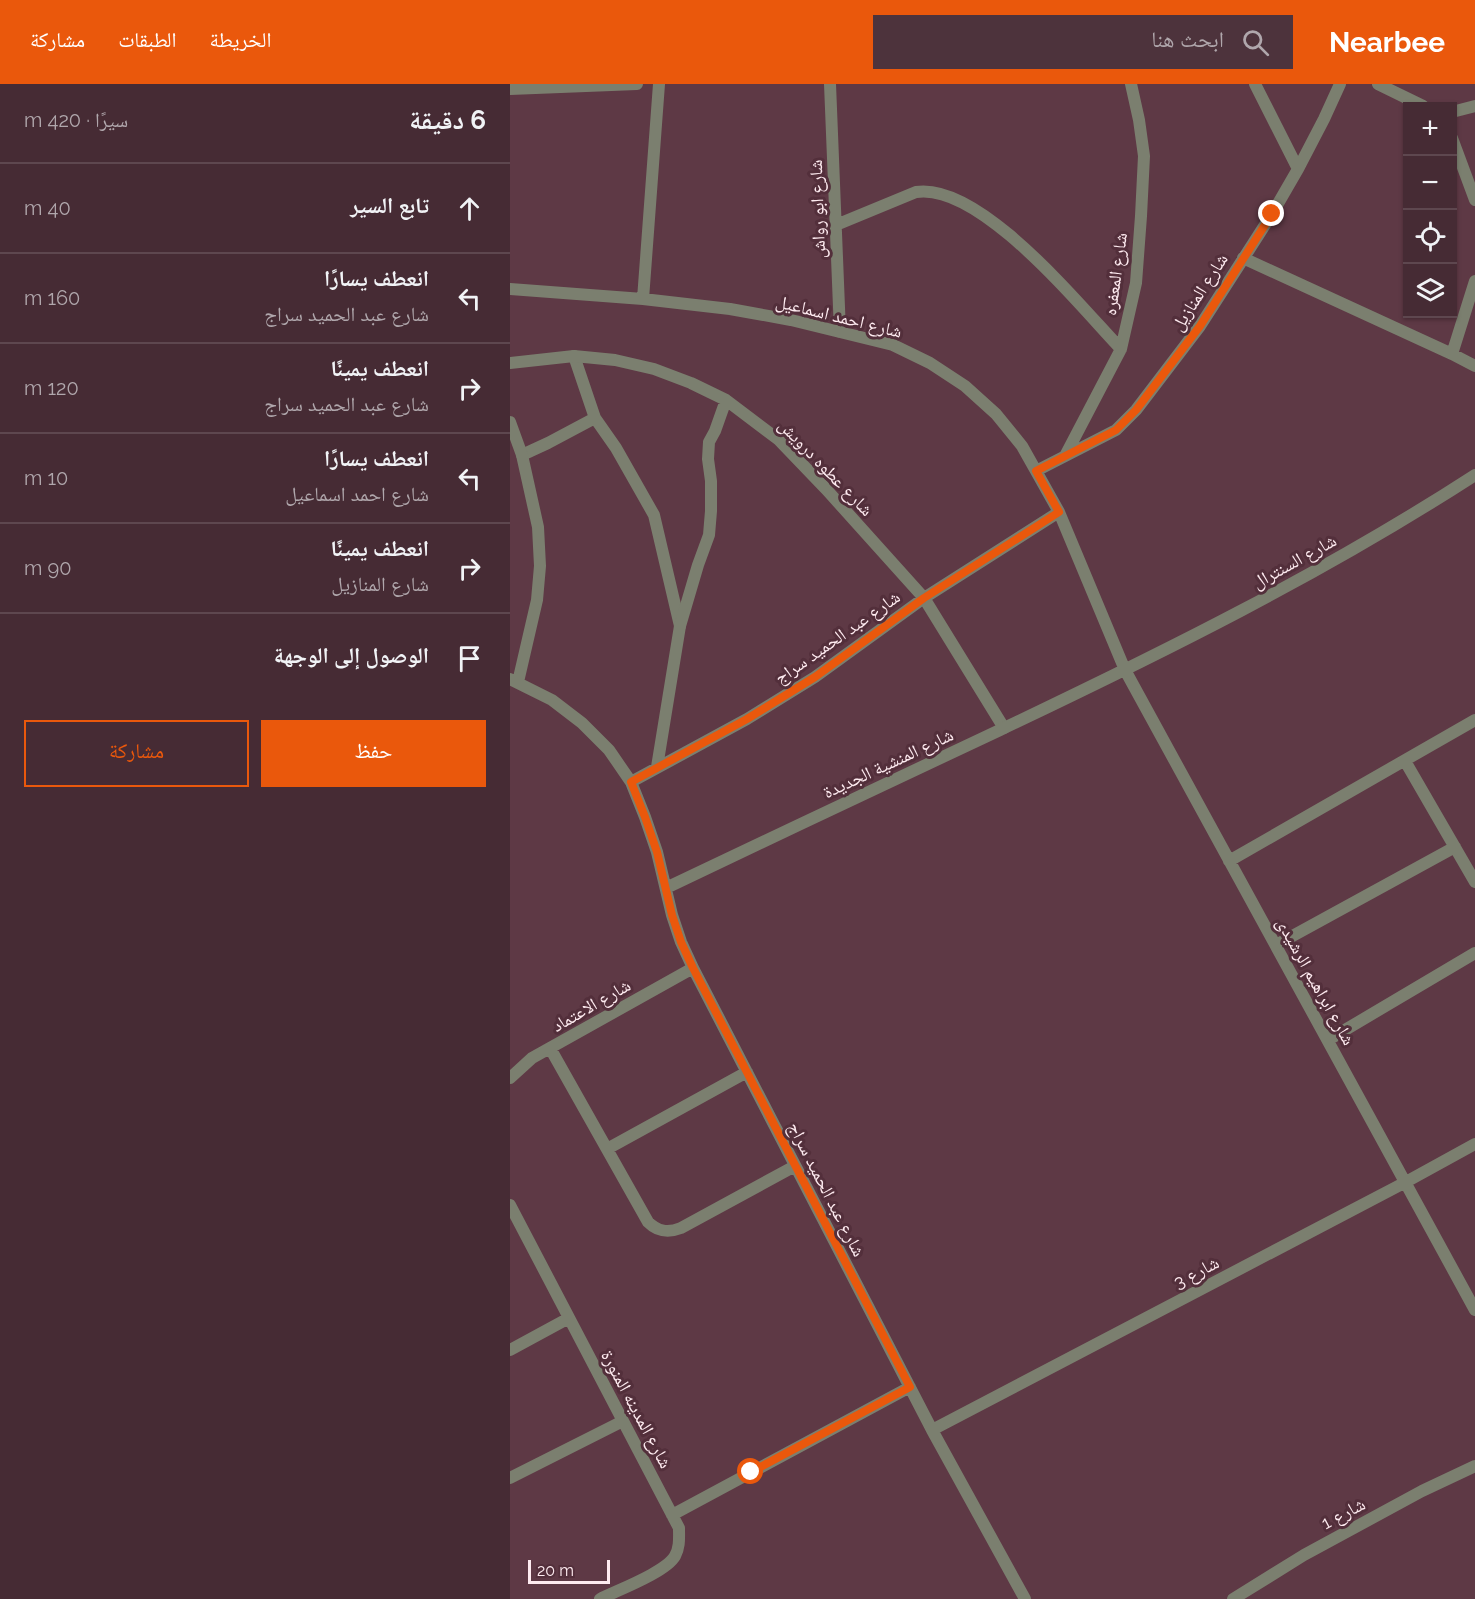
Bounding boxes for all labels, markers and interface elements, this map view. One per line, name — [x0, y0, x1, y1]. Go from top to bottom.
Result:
search box — [873, 15, 1293, 69]
text: ابحث هنا — [1151, 26, 1224, 52]
icon: search — [1239, 26, 1272, 59]
text: Nearbee — [1329, 26, 1445, 59]
text: مشاركة — [30, 27, 85, 52]
text: الطبقات — [118, 27, 177, 52]
text: الخريطة — [210, 27, 271, 52]
map controls — [1403, 102, 1457, 318]
button: + — [1403, 102, 1457, 156]
text: 6 دقيقة — [409, 105, 486, 135]
text: سيرًا · 420 m — [24, 108, 128, 132]
button: − — [1403, 156, 1457, 210]
street label: شارع ابو رواش — [805, 159, 830, 259]
text: تابع السير — [350, 192, 429, 218]
icon: ahead — [453, 192, 486, 225]
text: 40 m — [24, 196, 71, 220]
route end — [1258, 200, 1284, 226]
button: locate — [1403, 210, 1457, 264]
street label: شارع المعفره — [1099, 231, 1132, 317]
street label: شارع المنازيل — [1166, 249, 1233, 335]
button: layers — [1403, 264, 1457, 318]
text: انعطف يسارًا — [324, 265, 429, 291]
icon: left — [453, 282, 486, 315]
text: 160 m — [24, 286, 80, 310]
street label: شارع احمد اسماعيل — [773, 290, 904, 343]
text: شارع عبد الحميد سراج — [264, 302, 429, 326]
text: انعطف يمينًا — [330, 355, 429, 381]
icon: right — [453, 372, 486, 405]
text: 120 m — [24, 376, 79, 400]
text: شارع عبد الحميد سراج — [264, 392, 429, 416]
street label: شارع عطوه درويش — [774, 414, 878, 521]
text: انعطف يسارًا — [324, 445, 429, 471]
icon: left — [453, 462, 486, 495]
text: 10 m — [24, 466, 68, 490]
text: شارع احمد اسماعيل — [285, 482, 429, 506]
street label: شارع السنترال — [1248, 529, 1340, 594]
text: انعطف يمينًا — [330, 535, 429, 561]
icon: right — [453, 552, 486, 585]
text: 90 m — [24, 556, 71, 580]
text: شارع المنازيل — [331, 572, 429, 596]
street label: شارع عبد الحميد سراج — [770, 586, 905, 690]
text: الوصول إلى الوجهة — [274, 642, 429, 668]
icon: arrive — [453, 642, 486, 675]
button: مشاركة — [24, 720, 249, 787]
button: حفظ — [261, 720, 486, 787]
street label: شارع المنشية الجديدة — [819, 724, 957, 803]
street label: شارع ابراهيم الرشيدى — [1270, 914, 1360, 1049]
street label: شارع الاعتماد — [548, 974, 635, 1037]
street label: شارع عبد الحميد سراج — [782, 1118, 870, 1261]
street label: شارع 3 — [1170, 1251, 1223, 1294]
street label: شارع المدينه المنورة — [596, 1346, 677, 1472]
route start — [737, 1458, 763, 1484]
street label: شارع 1 — [1318, 1493, 1369, 1534]
scale bar — [528, 1557, 610, 1584]
text: 20 m — [537, 1561, 574, 1580]

